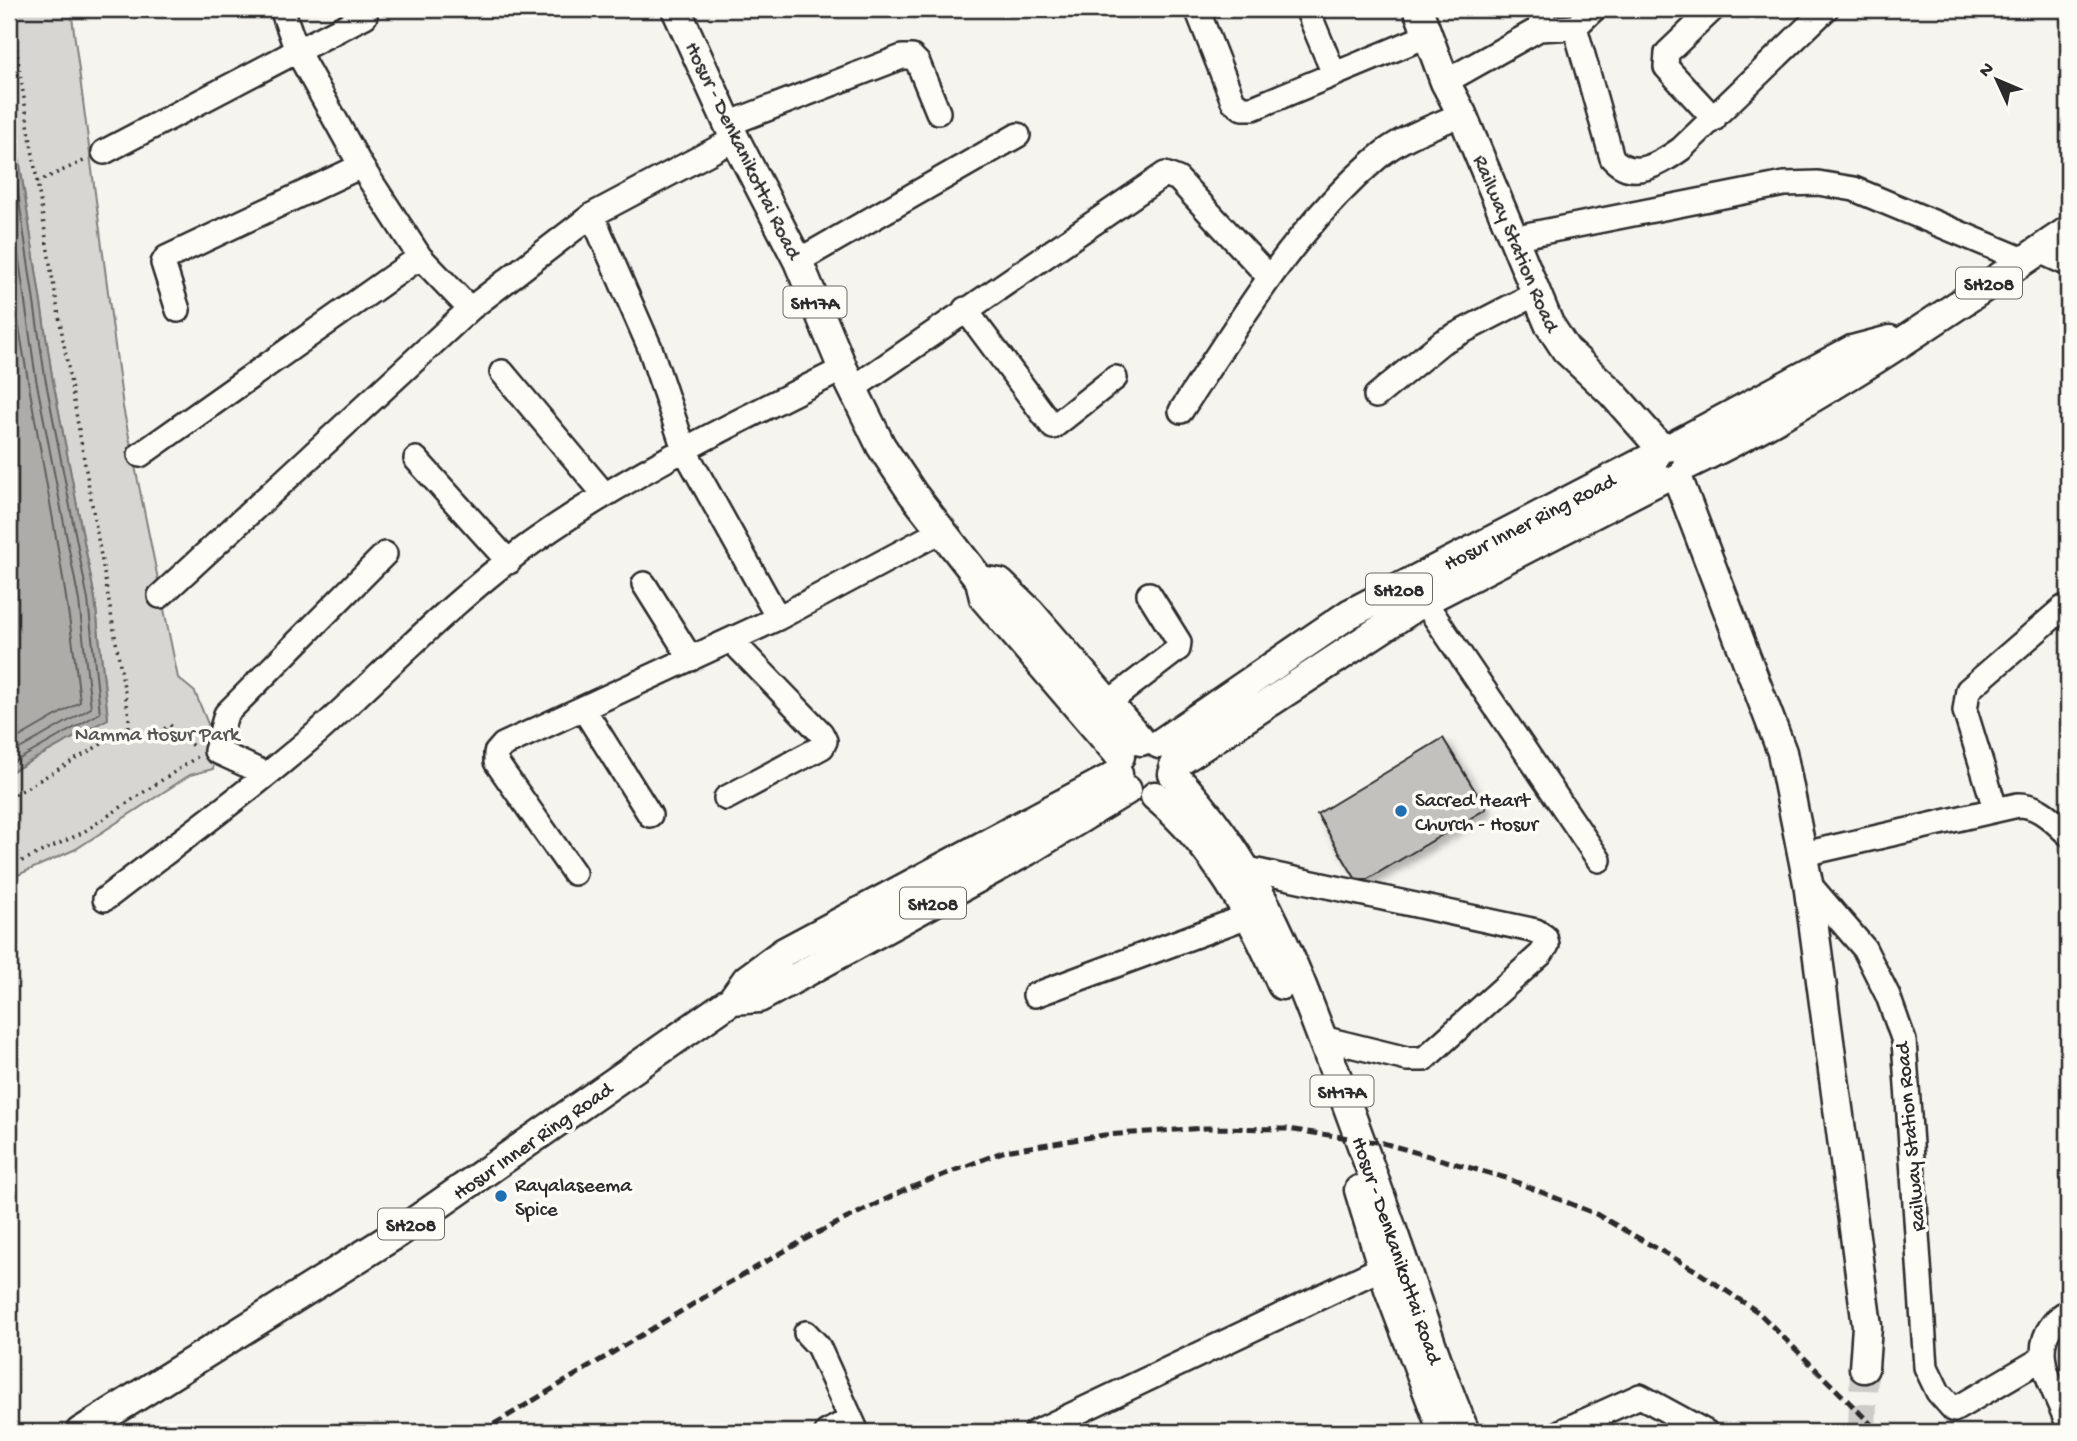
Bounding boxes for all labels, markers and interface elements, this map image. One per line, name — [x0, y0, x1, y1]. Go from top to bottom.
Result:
street label: Hosur - Denkanikottai Road — [677, 39, 805, 266]
north arrow — [1962, 46, 2032, 116]
text: N — [1975, 58, 2000, 83]
street label: Railway Station Road — [1465, 152, 1563, 338]
road number: SH208 — [1956, 268, 2022, 298]
road number: SH17A — [784, 286, 846, 318]
street label: Hosur Inner Ring Road — [1441, 469, 1622, 578]
road number: SH208 — [1366, 574, 1432, 604]
park label: Namma Hosur Park — [75, 724, 242, 749]
place label: Sacred Heart Church - Hosur — [1415, 790, 1539, 839]
marker: Sacred Heart Church - Hosur — [1393, 803, 1409, 819]
road number: SH208 — [900, 888, 966, 918]
street label: Railway Station Road — [1892, 1039, 1933, 1232]
road number: SH17A — [1310, 1076, 1374, 1106]
street label: Hosur Inner Ring Road — [449, 1077, 620, 1207]
street label: Hosur - Denkanikottai Road — [1344, 1134, 1446, 1370]
place label: Rayalaseema Spice — [515, 1175, 633, 1224]
marker: Rayalaseema Spice — [493, 1188, 509, 1204]
road number: SH208 — [378, 1208, 444, 1240]

